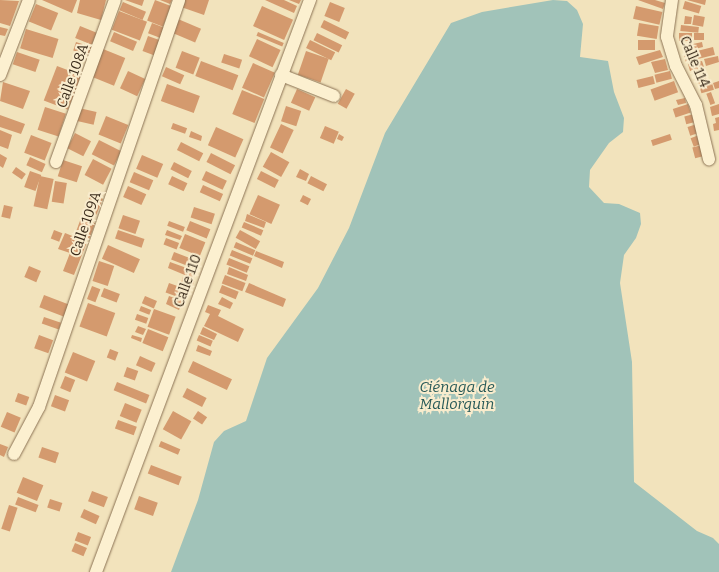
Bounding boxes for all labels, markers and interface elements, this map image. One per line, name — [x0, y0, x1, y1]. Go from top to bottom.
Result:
street label: Calle 114 — [676, 34, 712, 90]
street label: Calle 108A — [54, 41, 92, 111]
street label: Calle 109A — [67, 189, 105, 259]
street label: Calle 110 — [171, 252, 205, 310]
water label: Ciénaga de Mallorquín — [419, 378, 495, 413]

